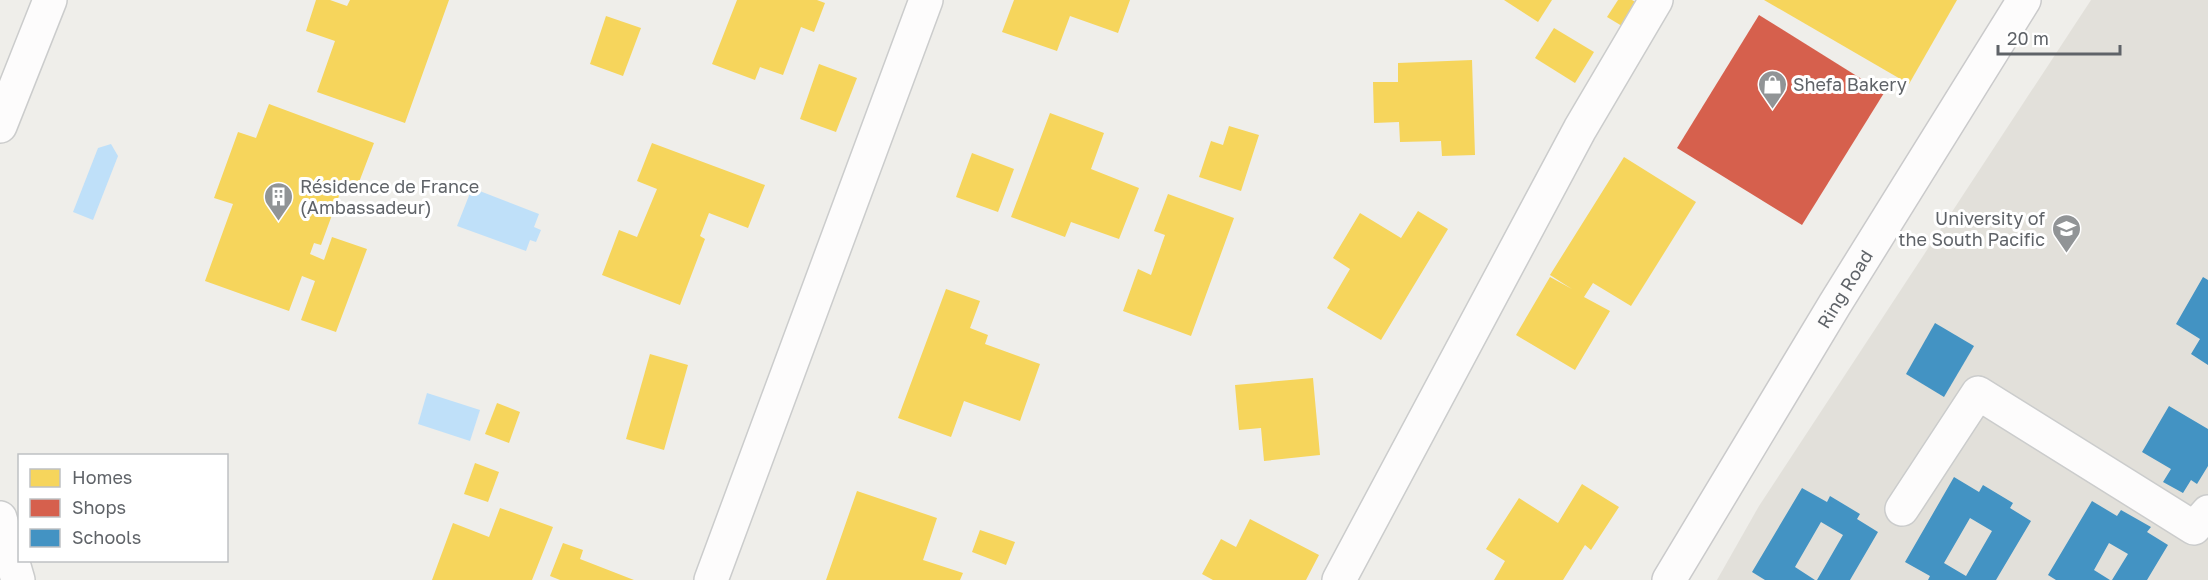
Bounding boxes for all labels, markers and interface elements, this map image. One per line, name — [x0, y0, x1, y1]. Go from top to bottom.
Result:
scale bar — [1998, 18, 2120, 56]
text: 20 m — [2007, 27, 2049, 49]
shop icon: Shefa Bakery — [1756, 68, 1788, 110]
place label: Shefa Bakery — [1793, 73, 1907, 95]
place label: Résidence de France (Ambassadeur) — [300, 175, 479, 218]
building icon: Résidence de France (Ambassadeur) — [263, 180, 295, 222]
place label: University of the South Pacific — [1898, 207, 2045, 250]
school or university icon: University of the South Pacific — [2050, 212, 2082, 254]
street label: Ring Road — [1812, 246, 1877, 332]
legend — [18, 454, 228, 562]
text: Homes — [72, 466, 132, 488]
text: Shops — [72, 496, 126, 518]
text: Schools — [72, 526, 141, 548]

